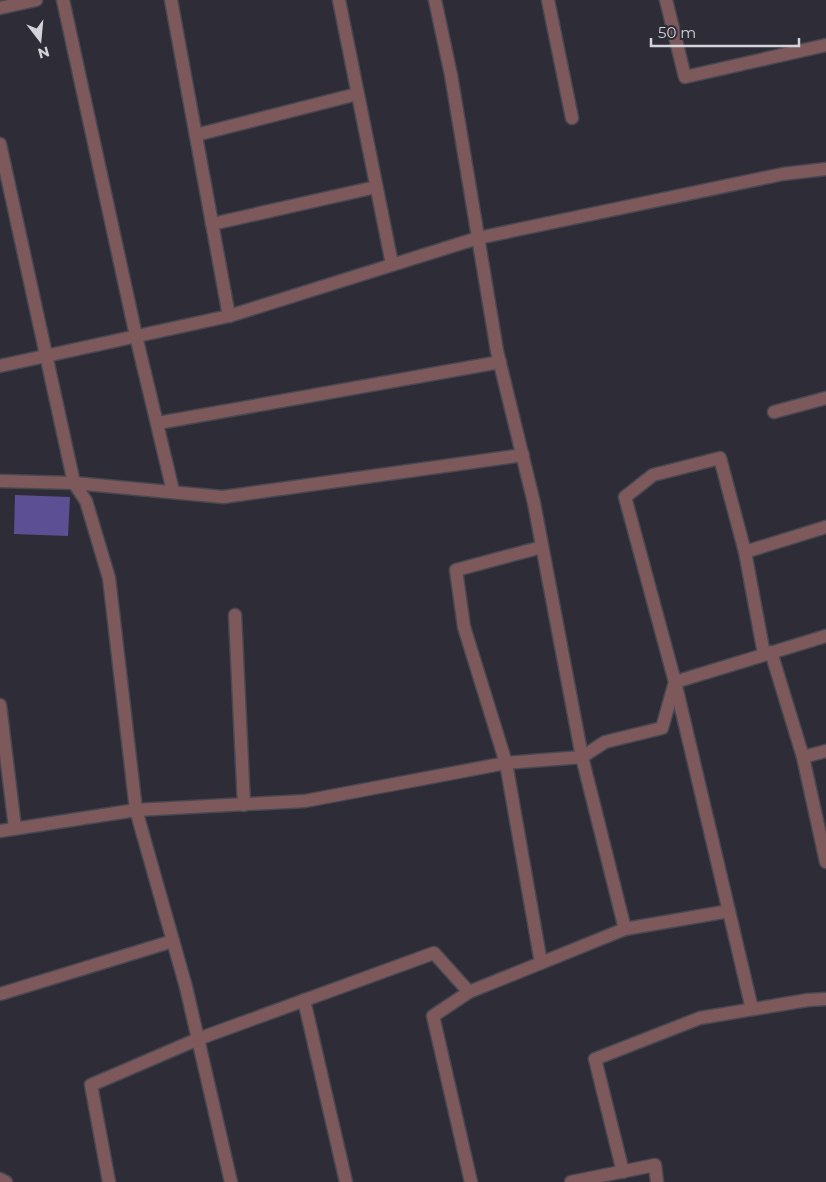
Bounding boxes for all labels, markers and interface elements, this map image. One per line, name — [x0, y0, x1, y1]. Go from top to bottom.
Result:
north arrow — [15, 15, 65, 65]
scale bar — [651, 15, 798, 47]
text: 50 m — [658, 23, 696, 42]
text: N — [36, 42, 52, 63]

